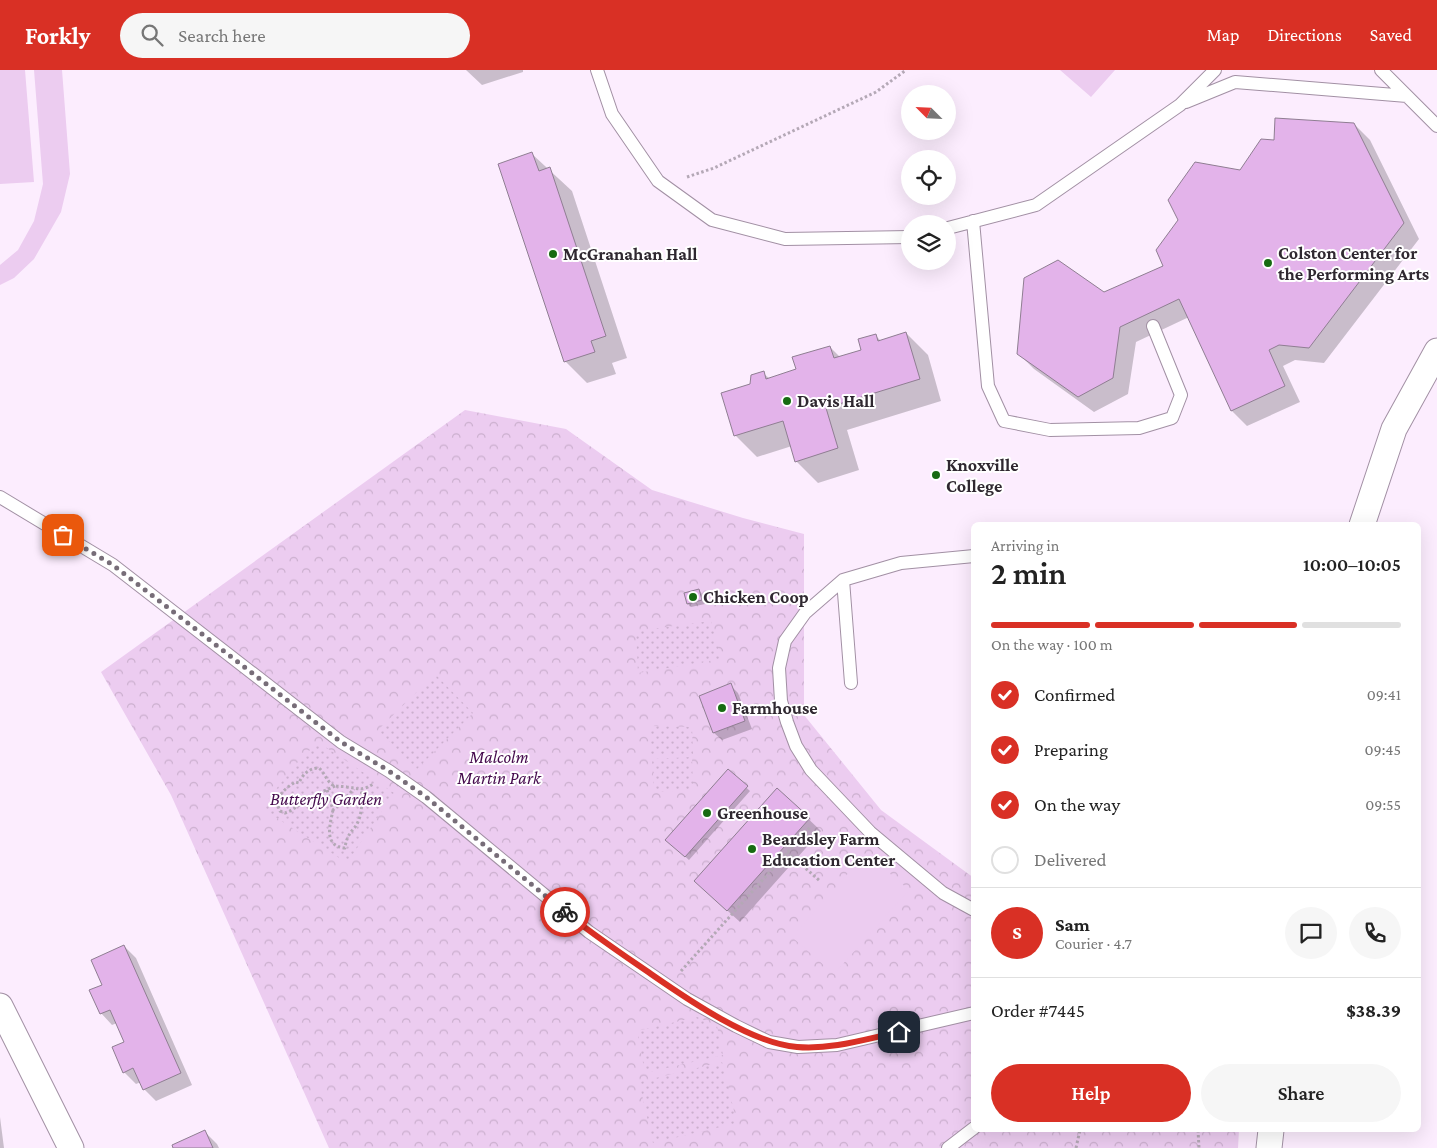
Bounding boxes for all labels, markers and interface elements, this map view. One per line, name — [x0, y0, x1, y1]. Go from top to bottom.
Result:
search box — [120, 13, 470, 58]
icon: search — [138, 21, 166, 49]
text: Forkly — [25, 22, 90, 49]
text: Search here — [178, 25, 266, 46]
text: Map — [1207, 25, 1239, 45]
text: Directions — [1267, 25, 1342, 45]
text: Saved — [1370, 25, 1412, 45]
north arrow — [901, 85, 956, 140]
map controls — [901, 85, 956, 270]
button: locate — [901, 150, 956, 205]
button: layers — [901, 215, 956, 270]
place label: Colston Center for the Performing Arts — [1278, 243, 1429, 284]
place label: McGranahan Hall — [563, 244, 698, 264]
marker: McGranahan Hall — [547, 248, 559, 260]
marker: Colston Center for the Performing Arts — [1262, 257, 1274, 269]
place label: Davis Hall — [797, 391, 875, 411]
marker: Davis Hall — [781, 395, 793, 407]
place label: Knoxville College — [946, 455, 1019, 496]
marker: Knoxville College — [930, 469, 942, 481]
pin — [42, 514, 84, 556]
icon: bag — [49, 521, 77, 549]
text: Arriving in — [991, 537, 1059, 554]
text: 10:00–10:05 — [1303, 554, 1401, 575]
text: 2 min — [991, 555, 1066, 591]
place label: Chicken Coop — [703, 587, 809, 607]
marker: Chicken Coop — [687, 591, 699, 603]
text: On the way · 100 m — [991, 636, 1113, 653]
icon: check — [991, 681, 1019, 709]
text: Confirmed — [1034, 684, 1115, 705]
text: 09:41 — [1367, 686, 1401, 703]
place label: Farmhouse — [732, 698, 818, 718]
marker: Farmhouse — [716, 702, 728, 714]
icon: check — [991, 736, 1019, 764]
text: Preparing — [1034, 739, 1108, 760]
text: 09:45 — [1365, 741, 1401, 758]
park label: Malcolm Martin Park — [456, 747, 542, 788]
park label: Butterfly Garden — [270, 789, 382, 809]
icon: check — [991, 791, 1019, 819]
text: On the way — [1034, 794, 1120, 815]
text: 09:55 — [1365, 796, 1401, 813]
place label: Greenhouse — [717, 803, 808, 823]
marker: Greenhouse — [701, 807, 713, 819]
place label: Beardsley Farm Education Center — [762, 829, 895, 870]
marker: Beardsley Farm Education Center — [746, 843, 758, 855]
text: Delivered — [1034, 849, 1107, 870]
courier — [540, 887, 590, 937]
icon: bike — [551, 898, 579, 926]
button: chat — [1285, 907, 1337, 959]
button: phone — [1349, 907, 1401, 959]
text: Sam — [1055, 914, 1090, 935]
text: S — [1012, 922, 1022, 943]
text: Courier · 4.7 — [1055, 935, 1132, 952]
text: Order #7445 — [991, 1000, 1085, 1021]
text: $38.39 — [1346, 1000, 1401, 1021]
pin — [878, 1011, 920, 1053]
icon: home — [885, 1018, 913, 1046]
button: Help — [991, 1064, 1191, 1122]
button: Share — [1201, 1064, 1401, 1122]

